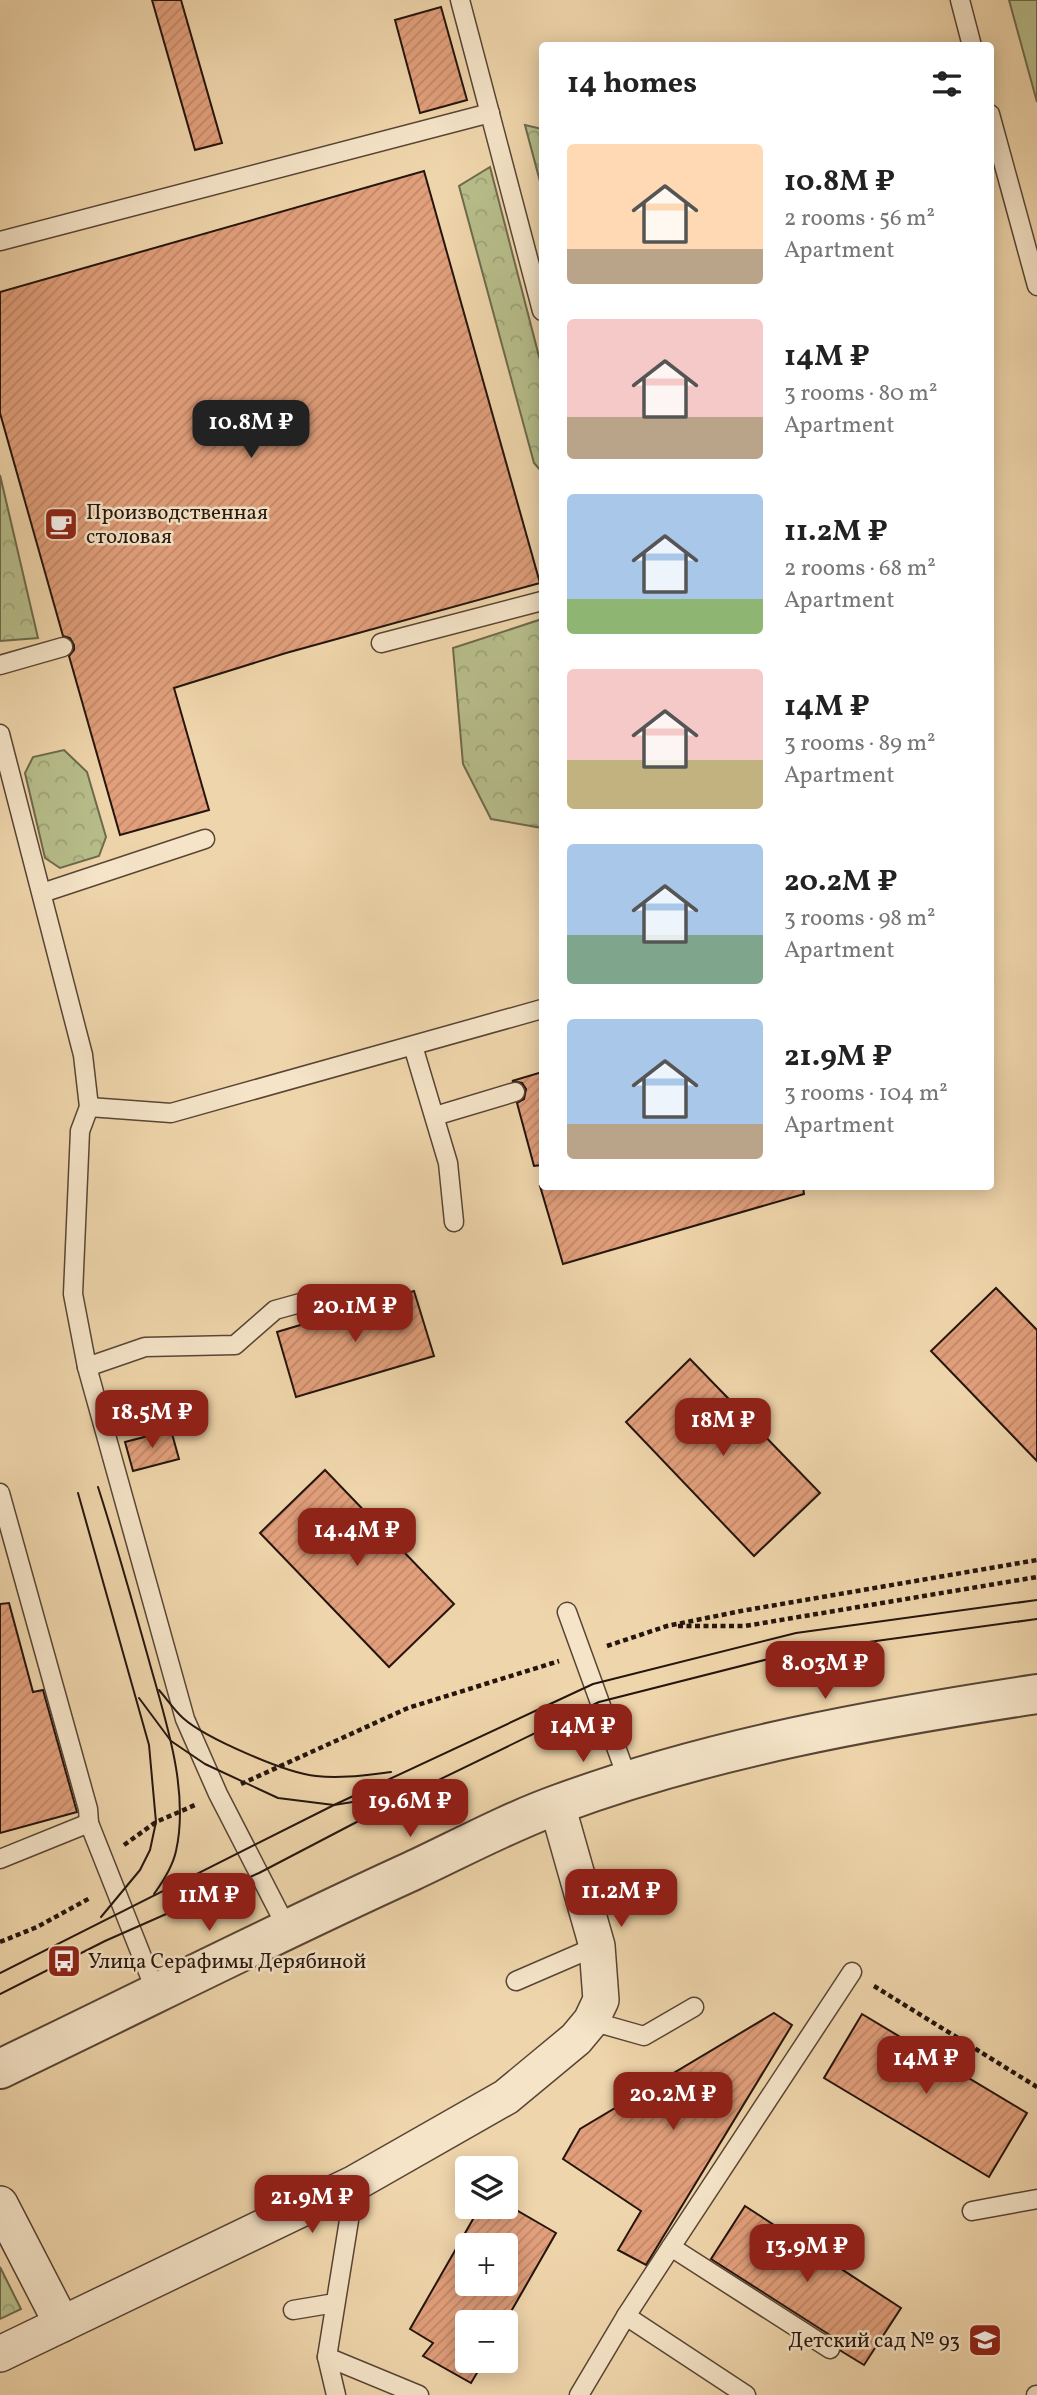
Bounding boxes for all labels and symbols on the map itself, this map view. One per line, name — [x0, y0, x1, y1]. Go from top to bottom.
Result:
pin: 10.8M ₽ — [186, 400, 316, 460]
place label: Производственная столовая — [86, 499, 268, 552]
cafe icon: Производственная столовая — [42, 505, 80, 543]
pin: 20.1M ₽ — [290, 1284, 420, 1344]
pin: 18.5M ₽ — [87, 1390, 217, 1450]
pin: 18M ₽ — [674, 1398, 772, 1458]
pin: 14.4M ₽ — [292, 1508, 422, 1568]
pin: 8.03M ₽ — [760, 1642, 890, 1701]
pin: 14M ₽ — [534, 1704, 632, 1764]
pin: 19.6M ₽ — [345, 1780, 475, 1839]
pin: 11.2M ₽ — [556, 1870, 686, 1929]
pin: 11M ₽ — [160, 1874, 258, 1933]
bus stop icon: Улица Серафимы Дерябиной — [45, 1942, 83, 1980]
place label: Улица Серафимы Дерябиной — [88, 1948, 367, 1977]
pin: 14M ₽ — [877, 2036, 975, 2096]
pin: 20.2M ₽ — [608, 2072, 738, 2132]
pin: 21.9M ₽ — [247, 2176, 377, 2235]
pin: 13.9M ₽ — [742, 2224, 872, 2284]
school or university icon: Детский сад № 93 — [966, 2321, 1004, 2359]
place label: Детский сад № 93 — [788, 2327, 960, 2356]

